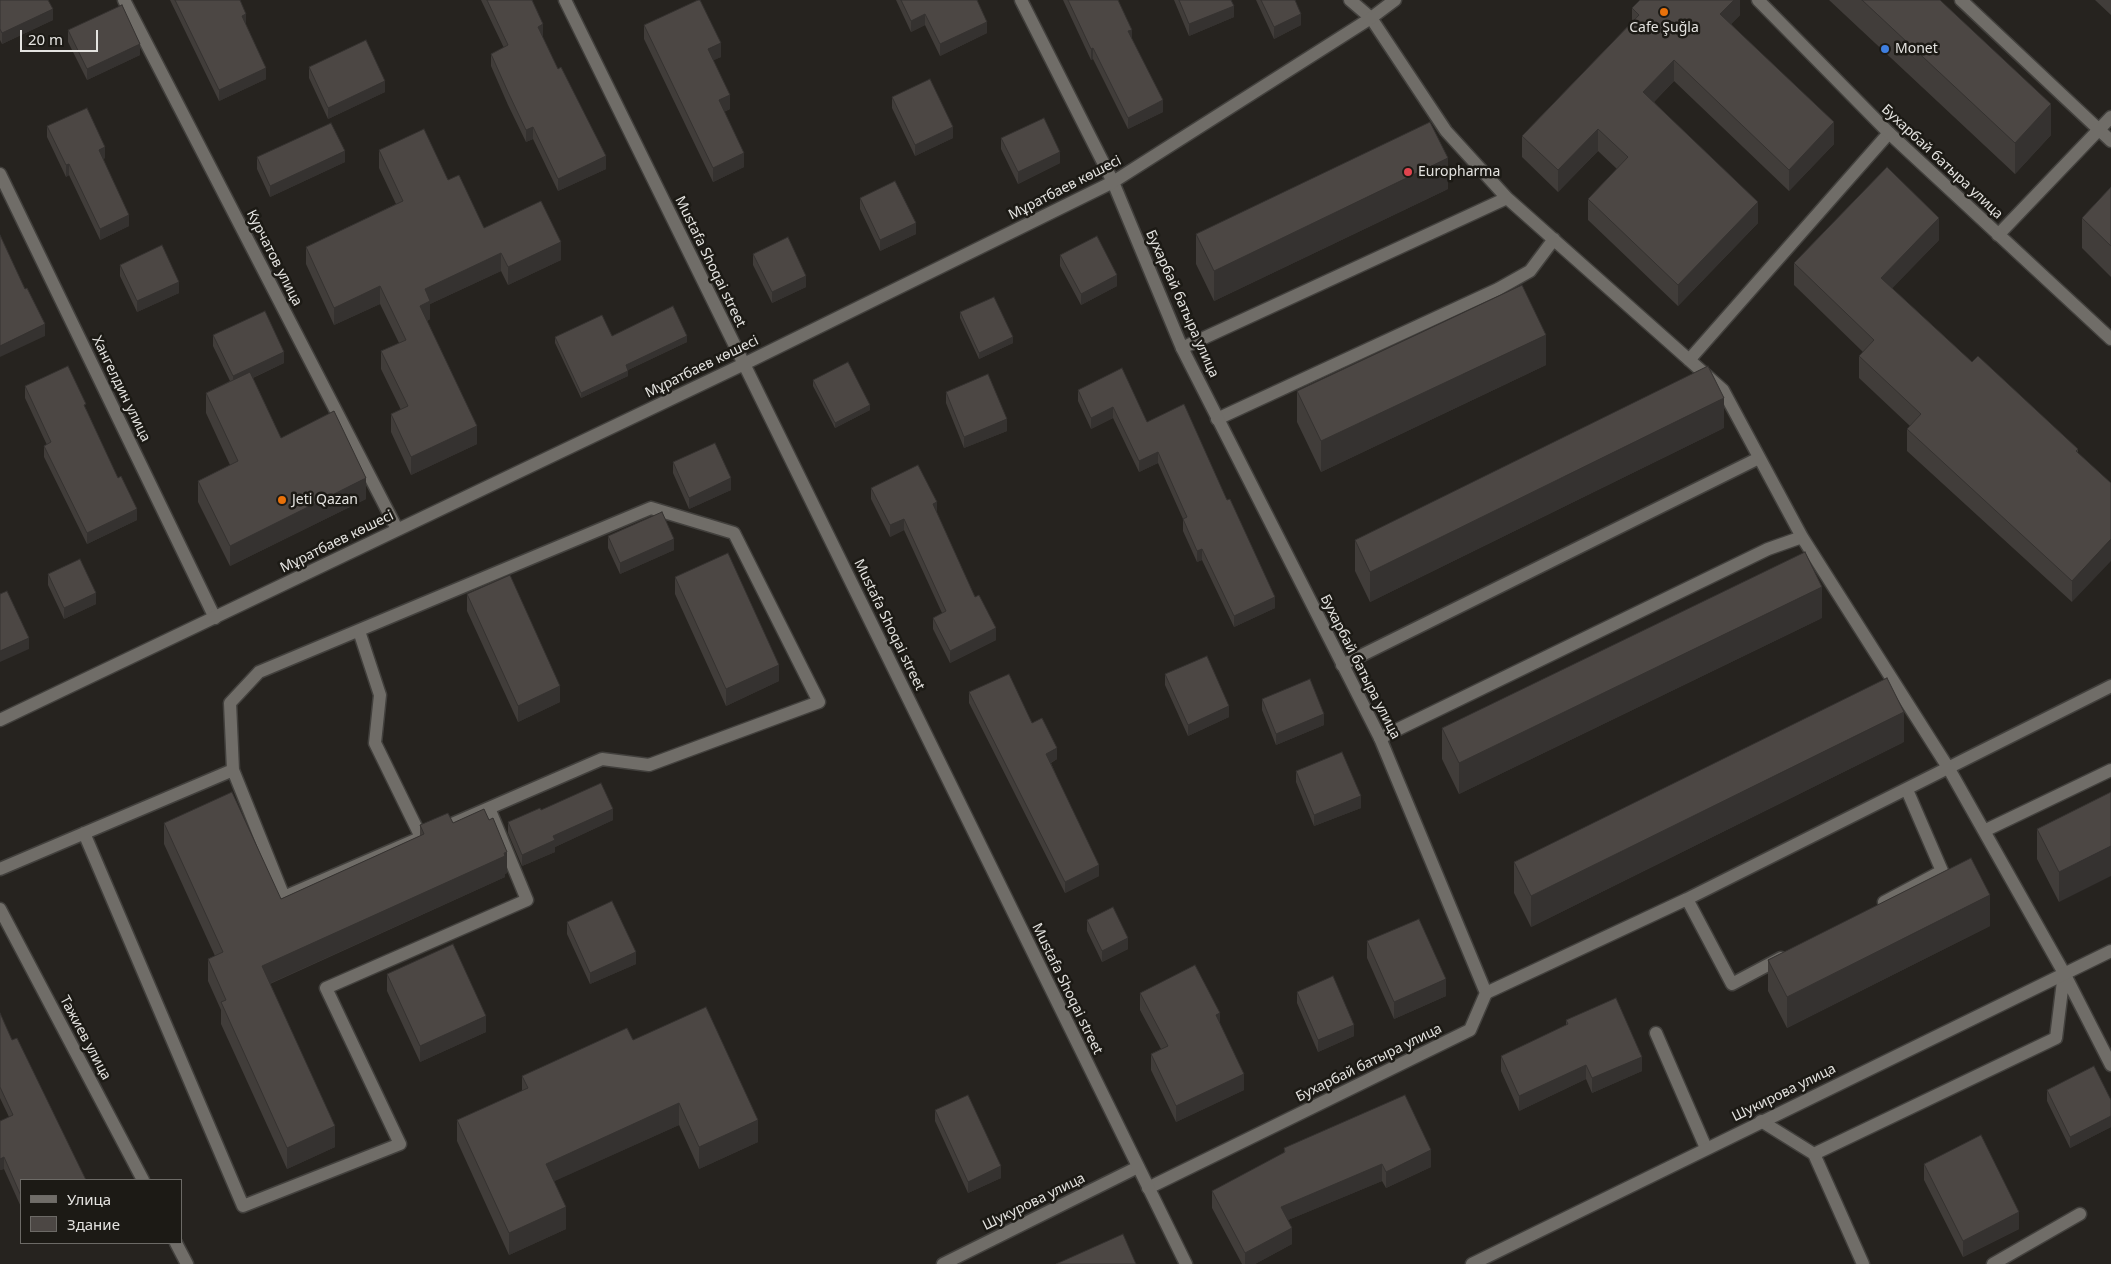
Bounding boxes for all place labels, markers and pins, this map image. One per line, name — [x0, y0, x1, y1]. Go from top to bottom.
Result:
marker: Cafe Şuğla — [1658, 6, 1670, 18]
place label: Cafe Şuğla — [1629, 20, 1699, 36]
place label: Monet — [1895, 41, 1938, 57]
marker: Monet — [1879, 43, 1891, 55]
place label: Europharma — [1418, 164, 1500, 180]
marker: Europharma — [1402, 166, 1414, 178]
place label: Jeti Qazan — [292, 492, 358, 508]
marker: Jeti Qazan — [276, 494, 288, 506]

